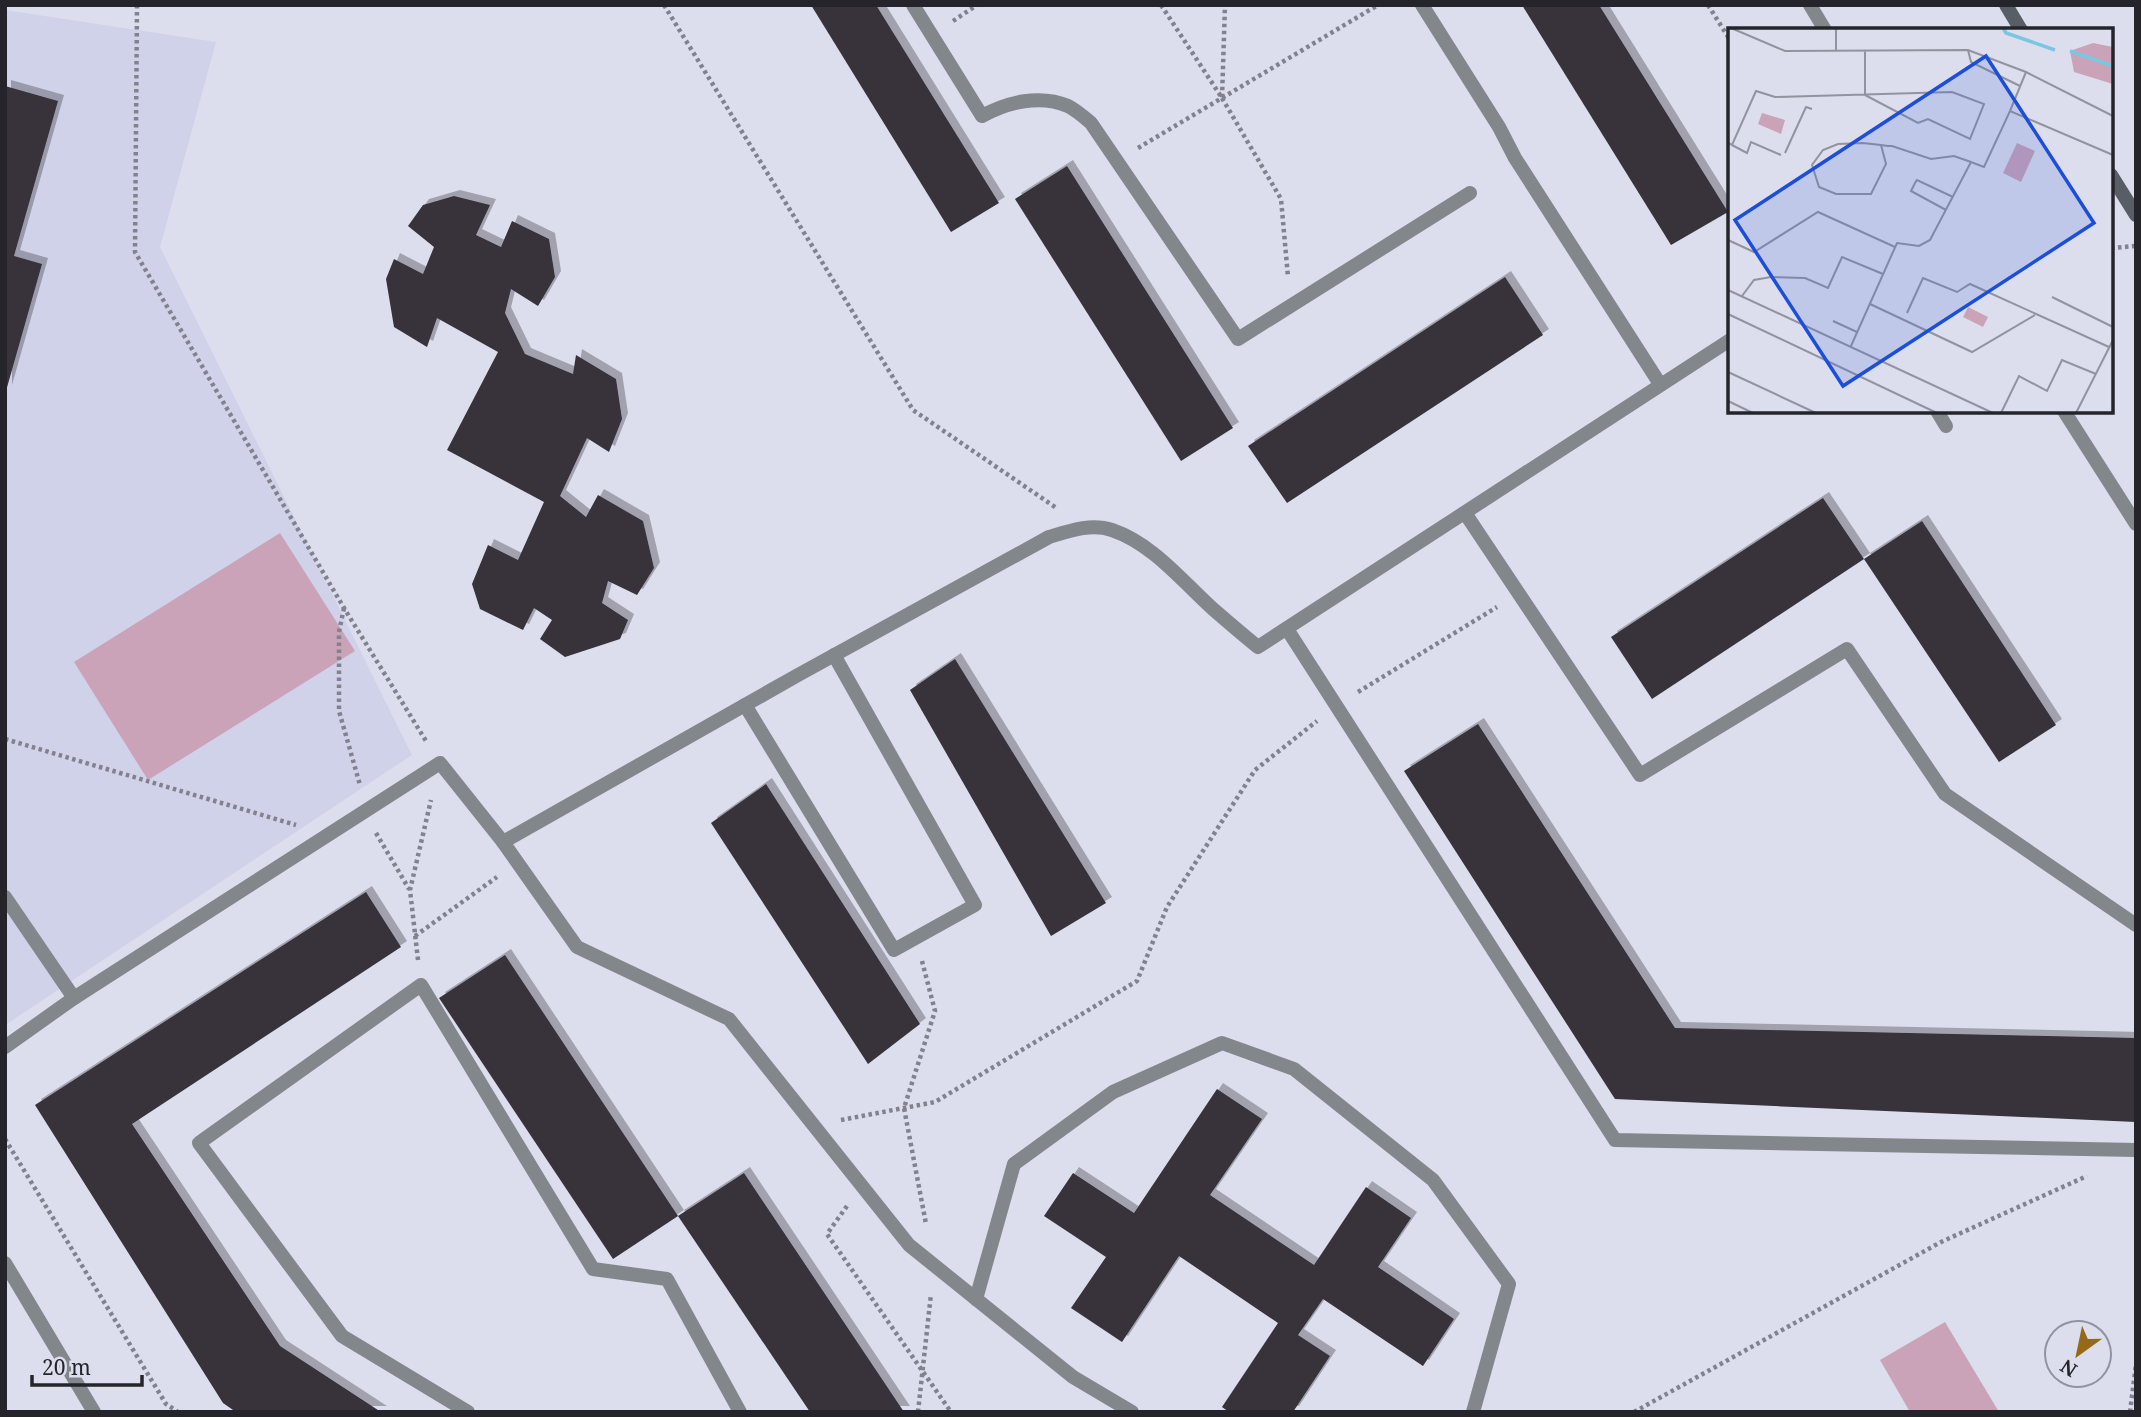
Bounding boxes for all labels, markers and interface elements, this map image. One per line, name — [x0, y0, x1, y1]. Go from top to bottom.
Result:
inset map — [1728, 28, 2113, 413]
north arrow — [2043, 1319, 2113, 1389]
scale bar — [32, 1344, 142, 1388]
text: 20 m — [42, 1353, 91, 1381]
text: N — [2055, 1353, 2082, 1383]

